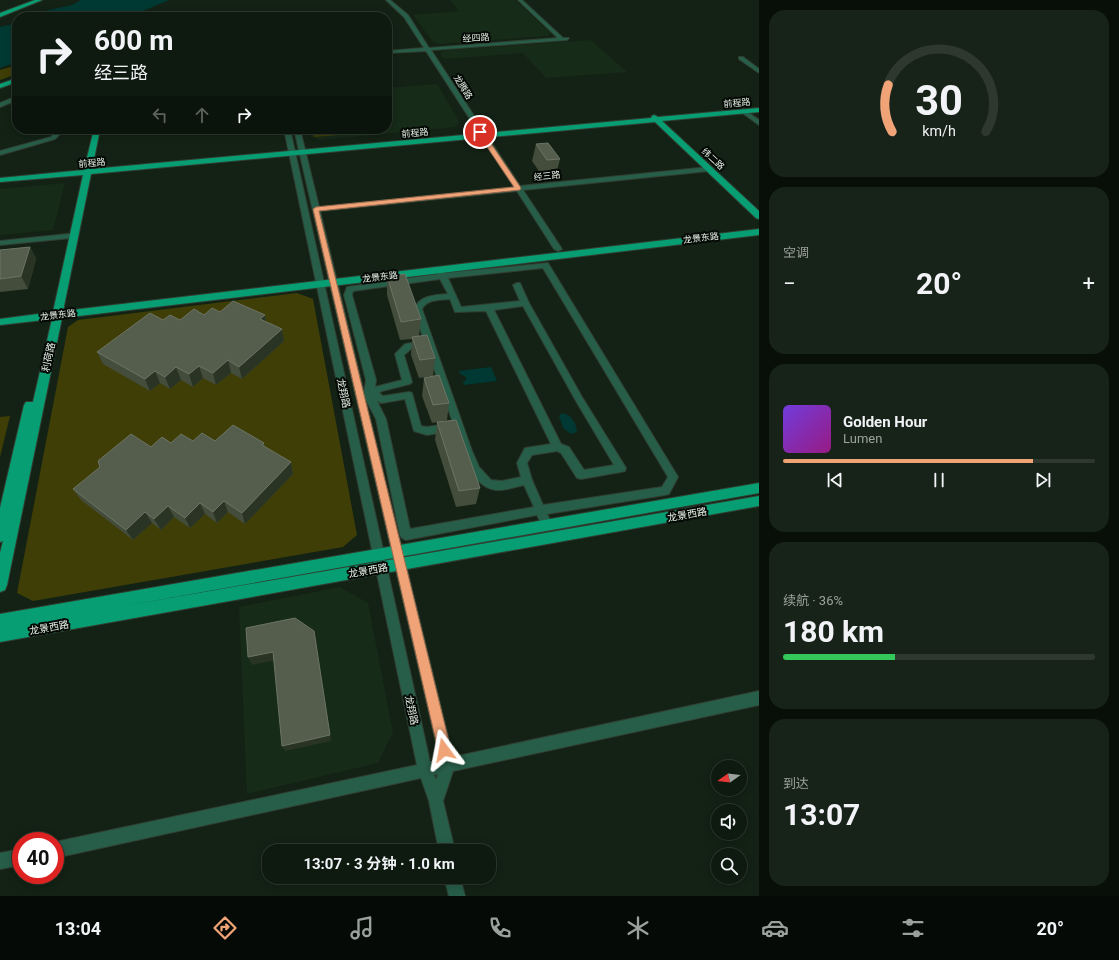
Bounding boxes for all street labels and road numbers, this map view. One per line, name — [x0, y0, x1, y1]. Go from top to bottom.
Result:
street label: 经四路 — [462, 32, 490, 44]
street label: 龙腾路 — [452, 72, 475, 101]
street label: 前程路 — [723, 97, 751, 109]
street label: 前程路 — [401, 127, 429, 139]
street label: 纬二路 — [700, 146, 726, 172]
street label: 前程路 — [78, 157, 106, 169]
street label: 经三路 — [533, 170, 561, 182]
street label: 龙景东路 — [682, 230, 719, 245]
street label: 龙景东路 — [361, 269, 398, 284]
street label: 龙景东路 — [39, 307, 76, 322]
street label: 利荷路 — [40, 341, 57, 373]
street label: 龙翔路 — [335, 377, 352, 409]
street label: 龙景西路 — [666, 506, 708, 523]
street label: 龙景西路 — [347, 562, 389, 579]
street label: 龙景西路 — [28, 619, 70, 636]
street label: 龙翔路 — [403, 694, 420, 726]

